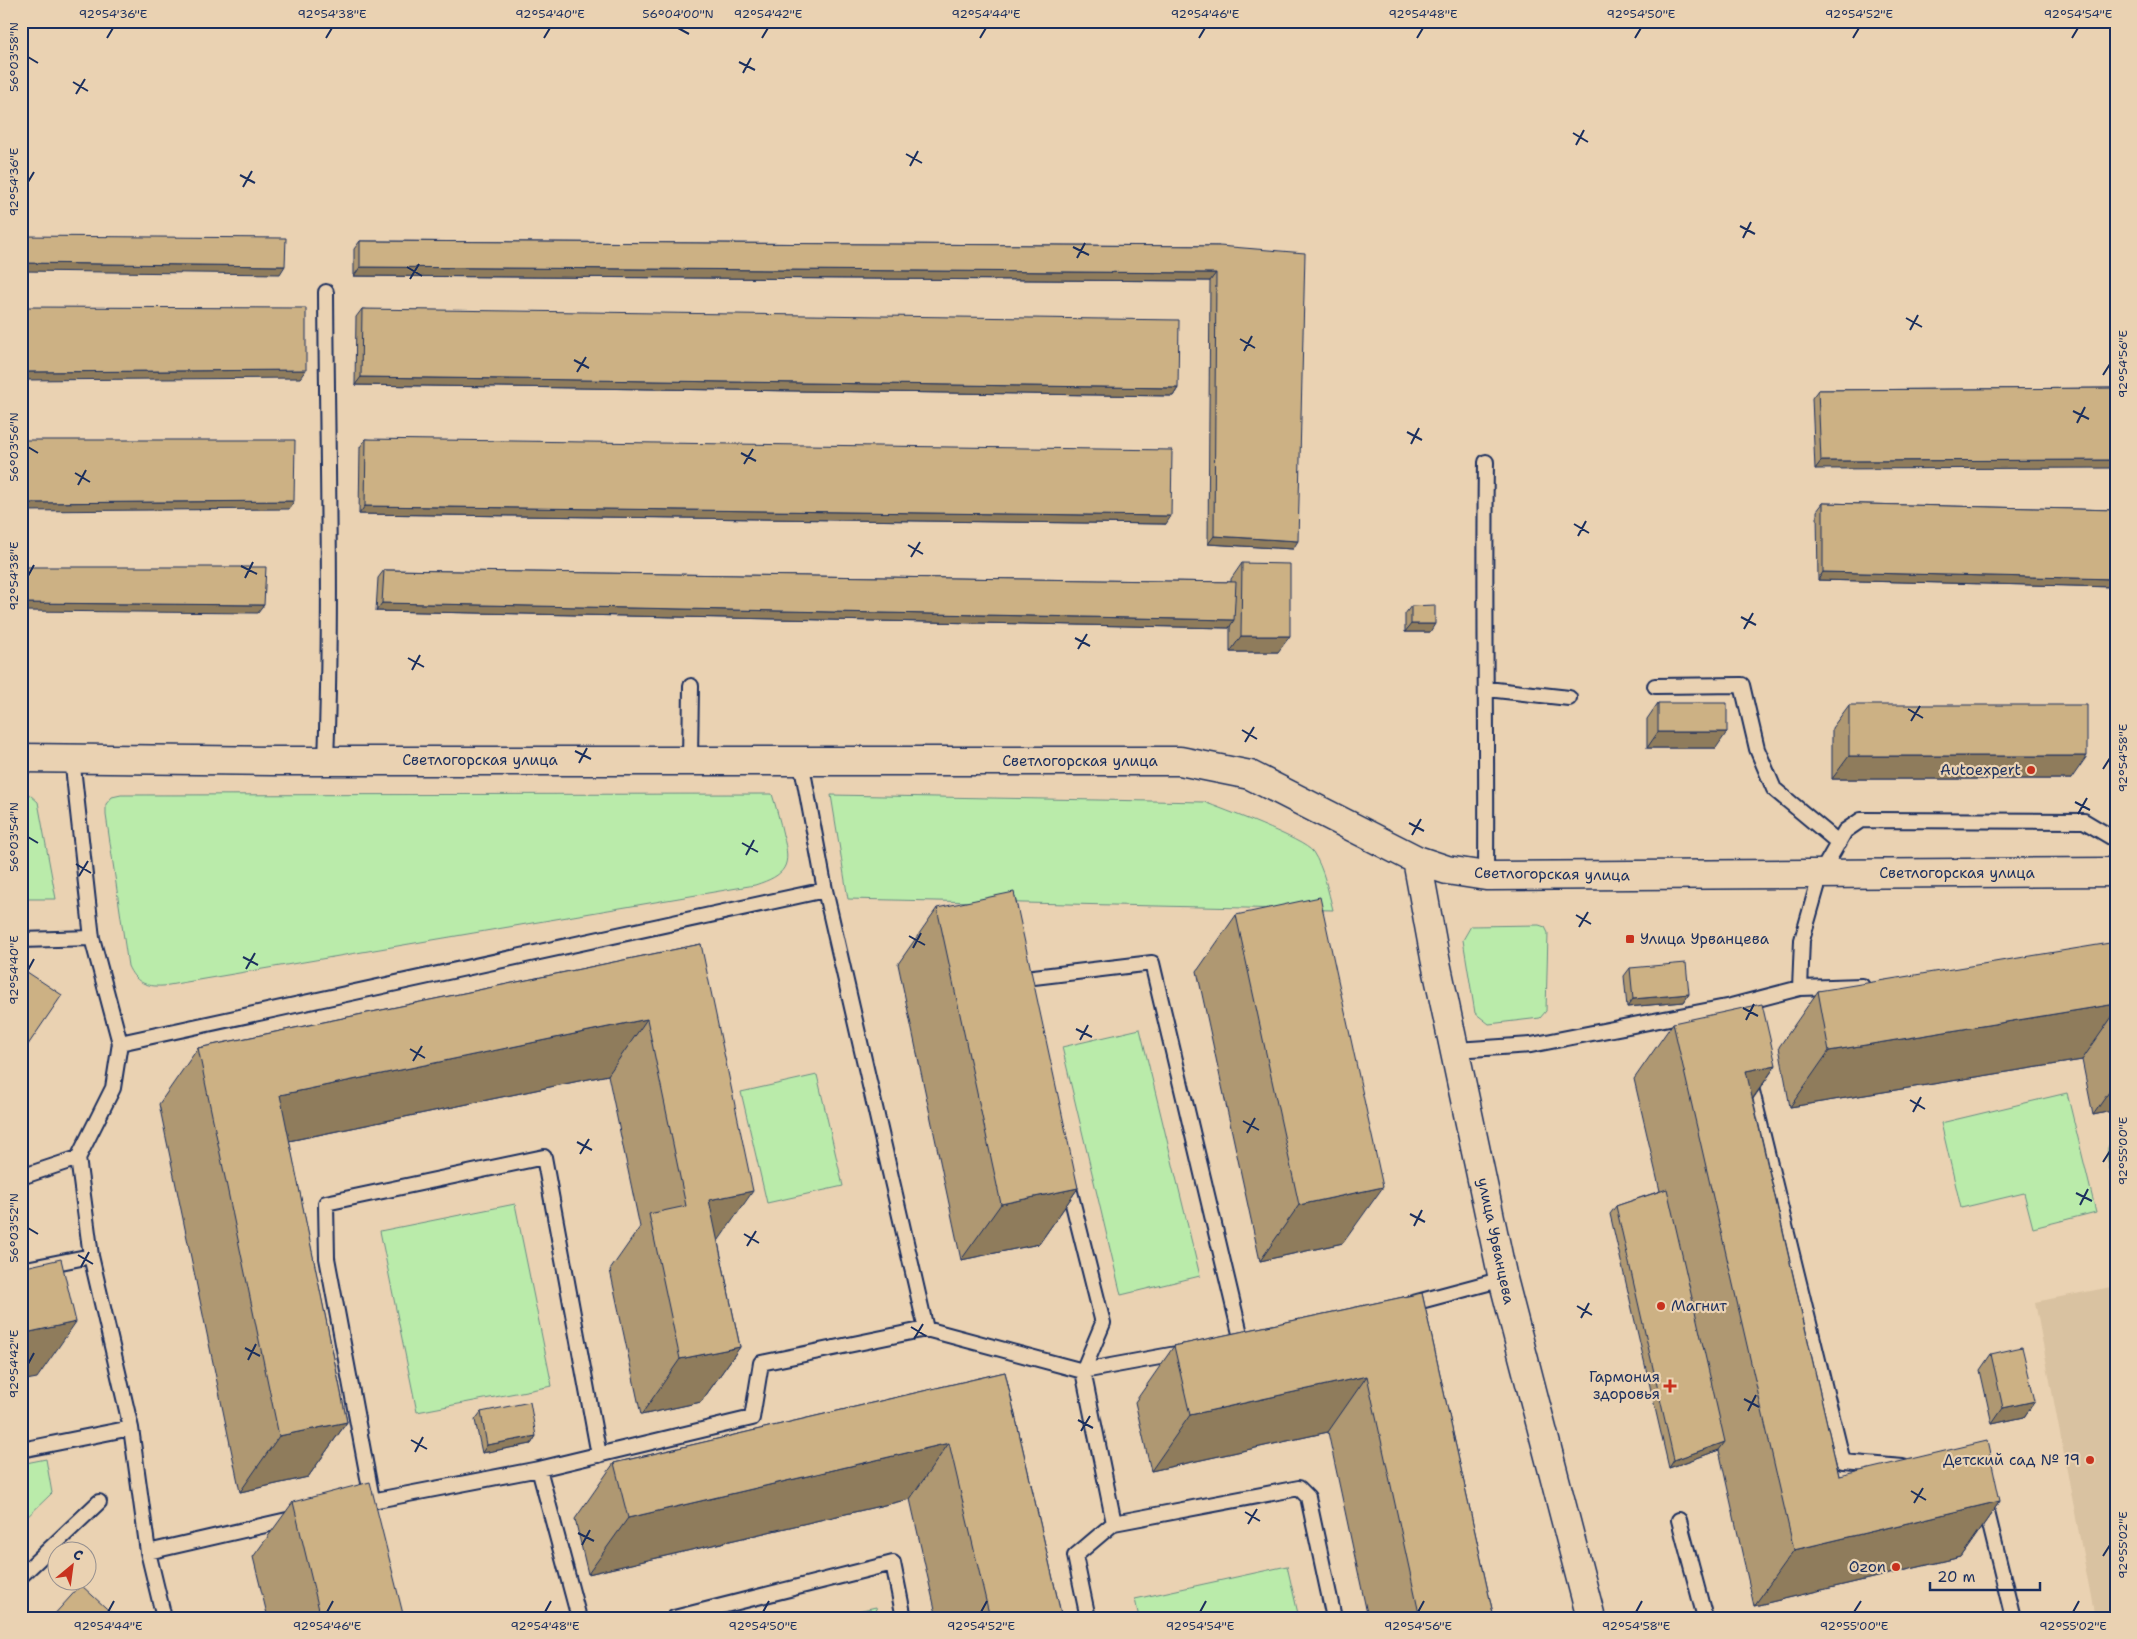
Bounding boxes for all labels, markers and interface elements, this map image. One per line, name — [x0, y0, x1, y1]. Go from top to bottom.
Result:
text: 92°54'36"E — [79, 6, 147, 22]
text: 92°54'38"E — [298, 6, 367, 22]
text: 92°54'40"E — [515, 6, 585, 22]
text: 56°04'00"N — [642, 6, 714, 22]
text: 92°54'42"E — [734, 6, 802, 22]
text: 92°54'44"E — [952, 6, 1020, 22]
text: 92°54'46"E — [1171, 6, 1239, 22]
text: 92°54'48"E — [1389, 6, 1457, 22]
text: 92°54'50"E — [1607, 6, 1675, 22]
text: 92°54'52"E — [1825, 6, 1893, 22]
text: 92°54'54"E — [2044, 6, 2112, 22]
text: 56°03'58"N — [6, 22, 22, 92]
text: 92°54'36"E — [6, 148, 22, 216]
text: 92°54'56"E — [2115, 330, 2131, 398]
text: 56°03'56"N — [6, 412, 22, 482]
text: 92°54'38"E — [6, 542, 22, 611]
text: 92°54'58"E — [2115, 724, 2131, 792]
street label: Светлогорская улица — [402, 750, 558, 770]
street label: Светлогорская улица — [1002, 751, 1158, 771]
place label: Autoexpert — [1940, 760, 2021, 780]
marker: Autoexpert — [2025, 764, 2037, 776]
text: 56°03'54"N — [6, 802, 22, 872]
street label: Светлогорская улица — [1474, 863, 1631, 885]
street label: Светлогорская улица — [1879, 863, 2035, 883]
place label: Улица Урванцева — [1640, 929, 1770, 949]
marker: Улица Урванцева — [1624, 933, 1636, 945]
text: 92°54'40"E — [6, 935, 22, 1005]
text: 92°55'00"E — [2115, 1117, 2131, 1185]
street label: улица Урванцева — [1473, 1176, 1519, 1307]
text: 56°03'52"N — [6, 1193, 22, 1263]
place label: Магнит — [1671, 1296, 1727, 1316]
marker: Магнит — [1655, 1300, 1667, 1312]
text: 92°54'42"E — [6, 1330, 22, 1398]
place label: Гармония здоровья — [1589, 1367, 1660, 1404]
marker: Гармония здоровья — [1664, 1380, 1676, 1392]
place label: Детский сад № 19 — [1943, 1450, 2080, 1470]
marker: Детский сад № 19 — [2084, 1454, 2096, 1466]
text: 92°55'02"E — [2115, 1511, 2131, 1579]
north arrow — [48, 1542, 98, 1592]
text: С — [70, 1545, 86, 1565]
place label: Ozon — [1849, 1557, 1886, 1577]
scale bar — [1930, 1559, 2040, 1591]
marker: Ozon — [1890, 1561, 1902, 1573]
text: 20 m — [1937, 1567, 1976, 1587]
text: 92°54'44"E — [74, 1618, 142, 1634]
text: 92°54'46"E — [293, 1618, 361, 1634]
text: 92°54'48"E — [511, 1618, 579, 1634]
text: 92°54'50"E — [729, 1618, 797, 1634]
text: 92°54'52"E — [947, 1618, 1015, 1634]
text: 92°54'54"E — [1166, 1618, 1234, 1634]
text: 92°54'56"E — [1384, 1618, 1452, 1634]
text: 92°54'58"E — [1602, 1618, 1670, 1634]
text: 92°55'00"E — [1820, 1618, 1888, 1634]
text: 92°55'02"E — [2039, 1618, 2107, 1634]

